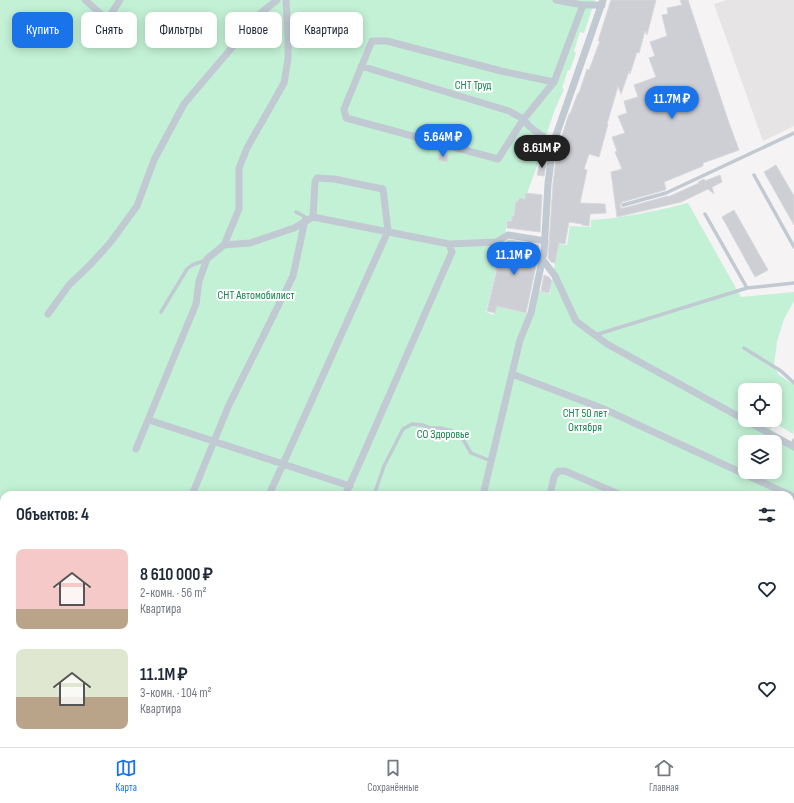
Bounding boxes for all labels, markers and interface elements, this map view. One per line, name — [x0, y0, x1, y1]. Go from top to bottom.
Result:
chip: Купить — [12, 12, 73, 48]
chip: Снять — [81, 12, 137, 48]
chip: Фильтры — [145, 12, 217, 48]
chip: Новое — [225, 12, 282, 48]
chip: Квартира — [290, 12, 363, 48]
park label: СНТ Труд — [455, 78, 491, 93]
pin: 11.7M ₽ — [635, 86, 709, 120]
text: 11.7M ₽ — [654, 91, 690, 107]
pin: 5.64M ₽ — [406, 124, 480, 158]
text: 5.64M ₽ — [424, 129, 462, 145]
pin: 8.61M ₽ — [505, 135, 579, 169]
text: 8.61M ₽ — [523, 140, 561, 156]
pin: 11.1M ₽ — [477, 242, 551, 276]
text: 11.1M ₽ — [496, 247, 532, 263]
park label: СНТ Автомобилист — [217, 288, 295, 303]
map controls — [738, 383, 782, 479]
button: locate — [738, 383, 782, 427]
park label: СНТ 50 лет Октября — [563, 406, 607, 435]
park label: СО Здоровье — [417, 427, 469, 442]
button: layers — [738, 435, 782, 479]
icon: filters — [756, 504, 778, 526]
text: Объектов: 4 — [16, 505, 89, 525]
icon: home — [48, 565, 96, 613]
text: 8 610 000 ₽ — [140, 565, 213, 585]
icon: heart — [756, 578, 778, 600]
text: 2-комн. · 56 m² — [140, 585, 207, 601]
text: Квартира — [140, 601, 181, 617]
icon: home — [48, 665, 96, 713]
text: 11.1M ₽ — [140, 665, 188, 685]
icon: heart — [756, 678, 778, 700]
text: 3-комн. · 104 m² — [140, 685, 212, 701]
text: Квартира — [140, 701, 181, 717]
tab: Карта — [115, 757, 137, 794]
tab: Сохранённые — [367, 757, 419, 794]
tab: Главная — [649, 757, 679, 794]

